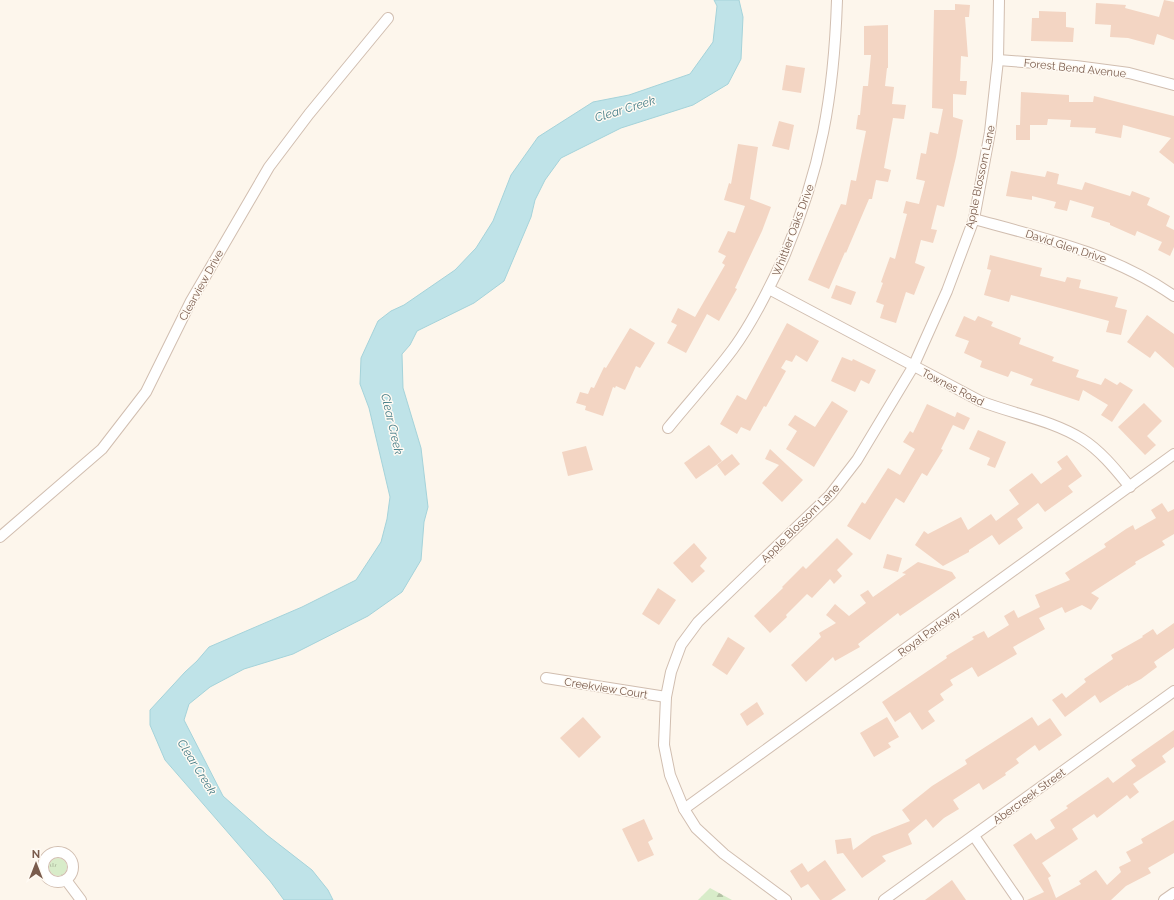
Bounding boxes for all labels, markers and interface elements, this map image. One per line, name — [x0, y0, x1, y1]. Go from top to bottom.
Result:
street label: Forest Bend Avenue — [1023, 57, 1127, 80]
water label: Clear Creek — [593, 93, 657, 125]
street label: Apple Blossom Lane — [963, 124, 998, 230]
street label: Whittier Oaks Drive — [770, 182, 817, 278]
street label: David Glen Drive — [1024, 227, 1108, 266]
street label: Clearview Drive — [177, 247, 227, 323]
street label: Townes Road — [919, 366, 986, 409]
water label: Clear Creek — [378, 392, 406, 457]
street label: Apple Blossom Lane — [758, 481, 843, 565]
street label: Royal Parkway — [896, 605, 963, 659]
street label: Creekview Court — [563, 675, 649, 702]
water label: Clear Creek — [174, 737, 220, 798]
street label: Abercreek Street — [991, 766, 1068, 827]
north arrow — [16, 844, 56, 884]
text: N — [32, 848, 40, 861]

